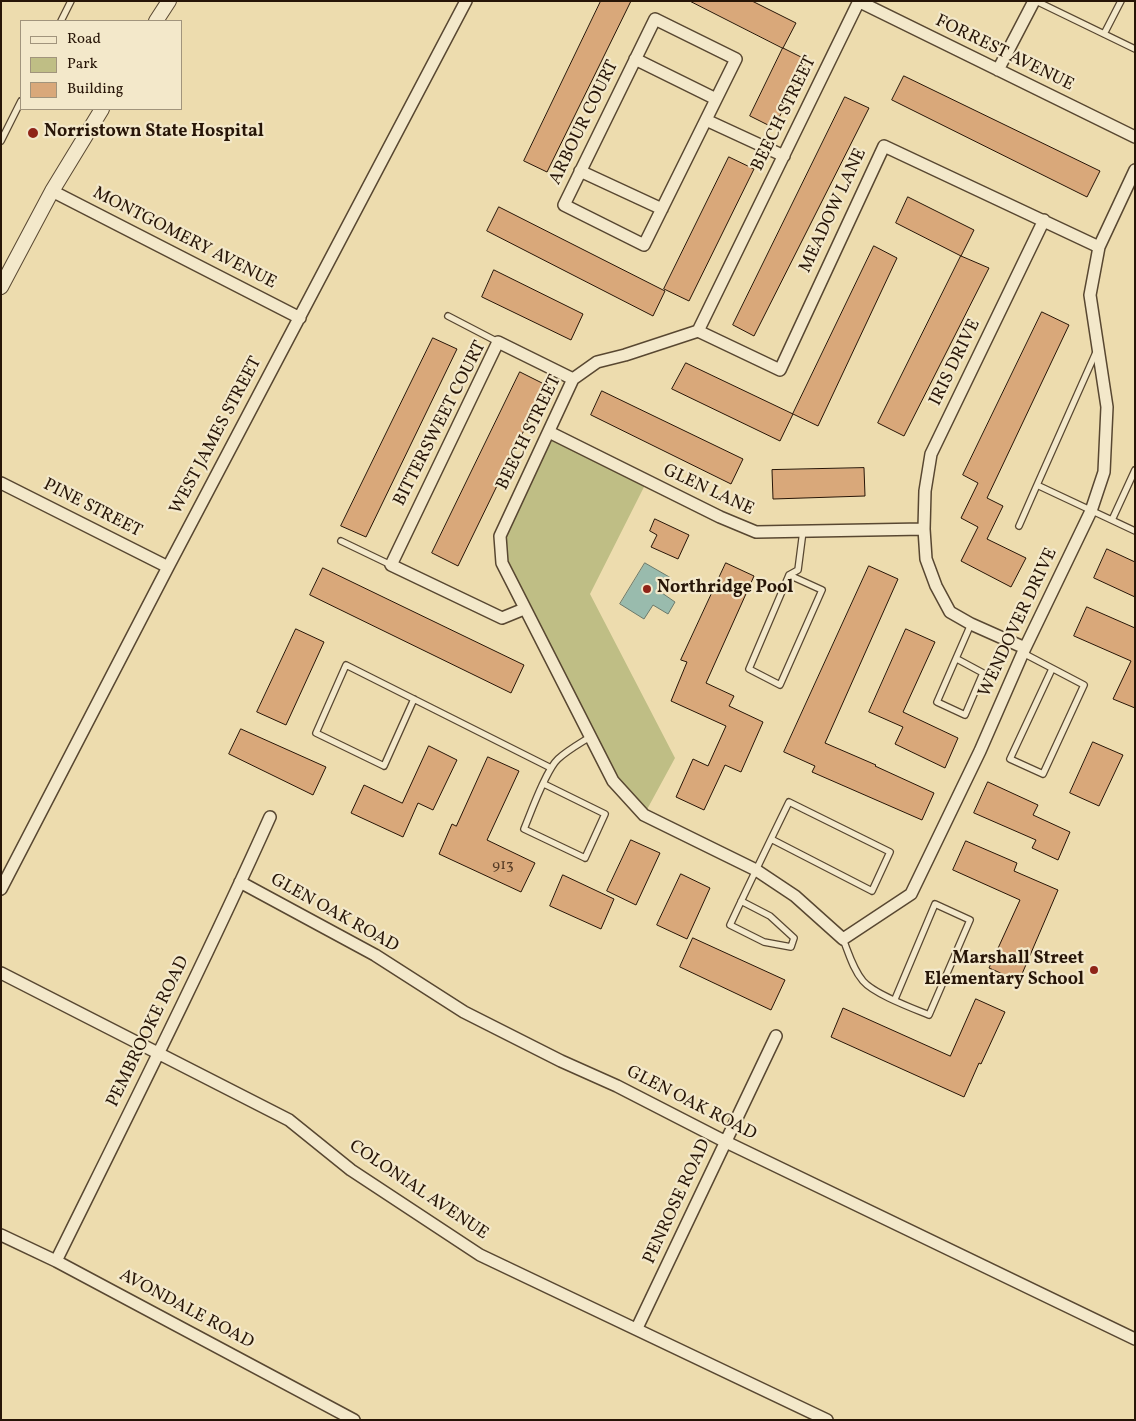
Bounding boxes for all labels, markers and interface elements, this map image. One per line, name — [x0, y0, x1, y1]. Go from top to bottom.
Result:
street label: FORREST AVENUE — [931, 11, 1077, 97]
legend — [20, 20, 182, 110]
text: Road — [67, 29, 101, 50]
street label: BEECH STREET — [748, 53, 822, 175]
text: Park — [67, 54, 98, 75]
street label: ARBOUR COURT — [546, 57, 624, 189]
text: Building — [67, 79, 123, 100]
place label: Norristown State Hospital — [44, 122, 264, 144]
marker: Norristown State Hospital — [26, 126, 40, 140]
street label: MEADOW LANE — [796, 145, 872, 277]
street label: MONTGOMERY AVENUE — [89, 183, 279, 295]
street label: IRIS DRIVE — [926, 316, 986, 410]
street label: BITTERSWEET COURT — [390, 338, 492, 510]
street label: WEST JAMES STREET — [166, 354, 268, 518]
street label: BEECH STREET — [493, 372, 567, 494]
street label: GLEN LANE — [659, 461, 757, 521]
street label: PINE STREET — [39, 475, 145, 543]
street label: WENDOVER DRIVE — [975, 545, 1063, 701]
place label: Northridge Pool — [657, 578, 793, 600]
marker: Northridge Pool — [641, 583, 653, 595]
house number: 913 — [492, 857, 514, 875]
street label: GLEN OAK ROAD — [266, 870, 402, 958]
place label: Marshall Street Elementary School — [924, 949, 1084, 992]
street label: PEMBROOKE ROAD — [103, 953, 195, 1111]
marker: Marshall Street Elementary School — [1088, 964, 1100, 976]
street label: GLEN OAK ROAD — [622, 1062, 760, 1146]
street label: COLONIAL AVENUE — [344, 1136, 492, 1246]
street label: PENROSE ROAD — [640, 1136, 716, 1268]
street label: AVONDALE ROAD — [115, 1265, 257, 1355]

